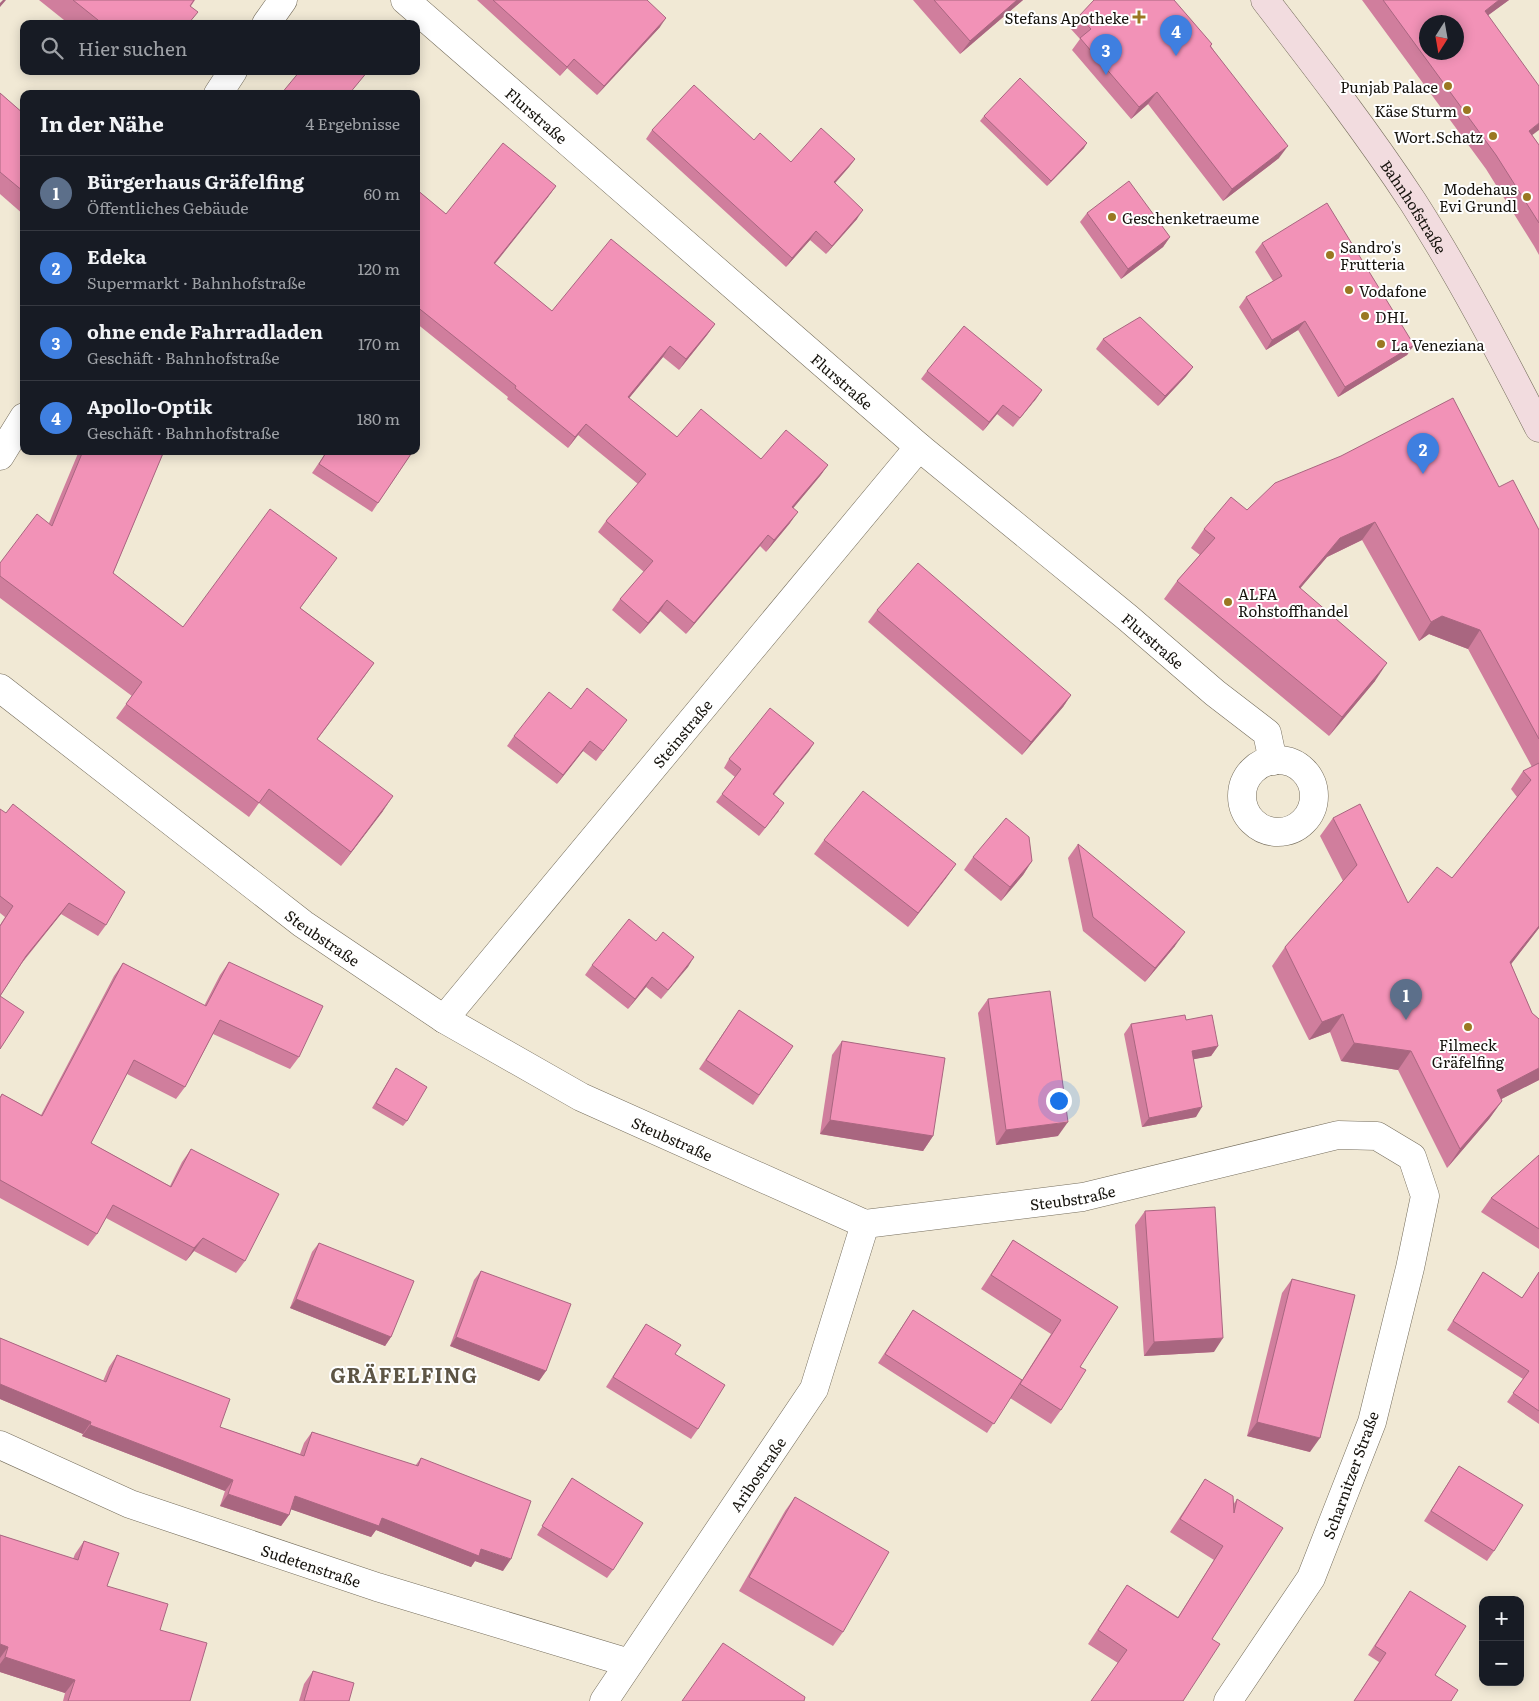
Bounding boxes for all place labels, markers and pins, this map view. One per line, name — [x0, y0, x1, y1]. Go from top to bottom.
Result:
place label: Stefans Apotheke — [1004, 6, 1129, 29]
marker: Stefans Apotheke — [1133, 11, 1145, 23]
pin: 4 — [1160, 15, 1192, 56]
pin: 3 — [1090, 34, 1122, 75]
place label: Punjab Palace — [1340, 75, 1438, 98]
marker: Punjab Palace — [1442, 80, 1454, 92]
place label: Käse Sturm — [1375, 99, 1457, 122]
marker: Käse Sturm — [1461, 104, 1473, 116]
place label: Wort.Schatz — [1394, 125, 1483, 148]
marker: Wort.Schatz — [1487, 130, 1499, 142]
place label: Modehaus Evi Grundl — [1439, 177, 1517, 217]
marker: Modehaus Evi Grundl — [1521, 191, 1533, 203]
place label: Geschenketraeume — [1122, 206, 1259, 229]
marker: Geschenketraeume — [1106, 211, 1118, 223]
place label: Sandro's Frutteria — [1340, 235, 1406, 275]
marker: Sandro's Frutteria — [1324, 249, 1336, 261]
place label: Vodafone — [1359, 279, 1427, 302]
marker: Vodafone — [1343, 284, 1355, 296]
place label: DHL — [1375, 305, 1409, 328]
marker: DHL — [1359, 310, 1371, 322]
place label: La Veneziana — [1391, 333, 1486, 356]
marker: La Veneziana — [1375, 338, 1387, 350]
pin: 2 — [1407, 433, 1439, 474]
place label: ALFA Rohstoffhandel — [1238, 582, 1348, 622]
marker: ALFA Rohstoffhandel — [1222, 596, 1234, 608]
pin: 1 — [1390, 979, 1422, 1020]
marker: Filmeck Gräfelfing — [1462, 1021, 1474, 1033]
place label: Filmeck Gräfelfing — [1432, 1033, 1505, 1073]

